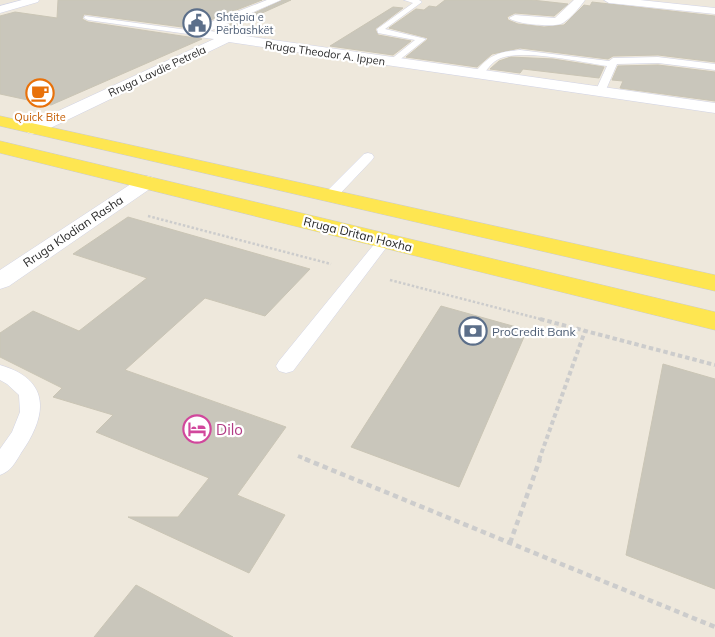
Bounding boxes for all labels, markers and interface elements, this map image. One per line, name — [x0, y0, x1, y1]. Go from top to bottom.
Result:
public building icon: Shtëpia e Përbashkët — [182, 8, 212, 38]
place label: Shtëpia e Përbashkët — [216, 10, 273, 37]
street label: Rruga Theodor A. Ippen — [264, 38, 386, 68]
street label: Rruga Lavdie Petrela — [106, 42, 208, 100]
cafe icon: Quick Bite — [25, 78, 55, 108]
place label: Quick Bite — [14, 110, 66, 124]
street label: Rruga Klodian Rasha — [20, 192, 126, 270]
street label: Rruga Dritan Hoxha — [302, 213, 414, 255]
bank icon: ProCredit Bank — [458, 316, 488, 346]
place label: ProCredit Bank — [492, 324, 577, 339]
hotel icon: Dilo — [182, 414, 212, 444]
place label: Dilo — [216, 420, 243, 439]

